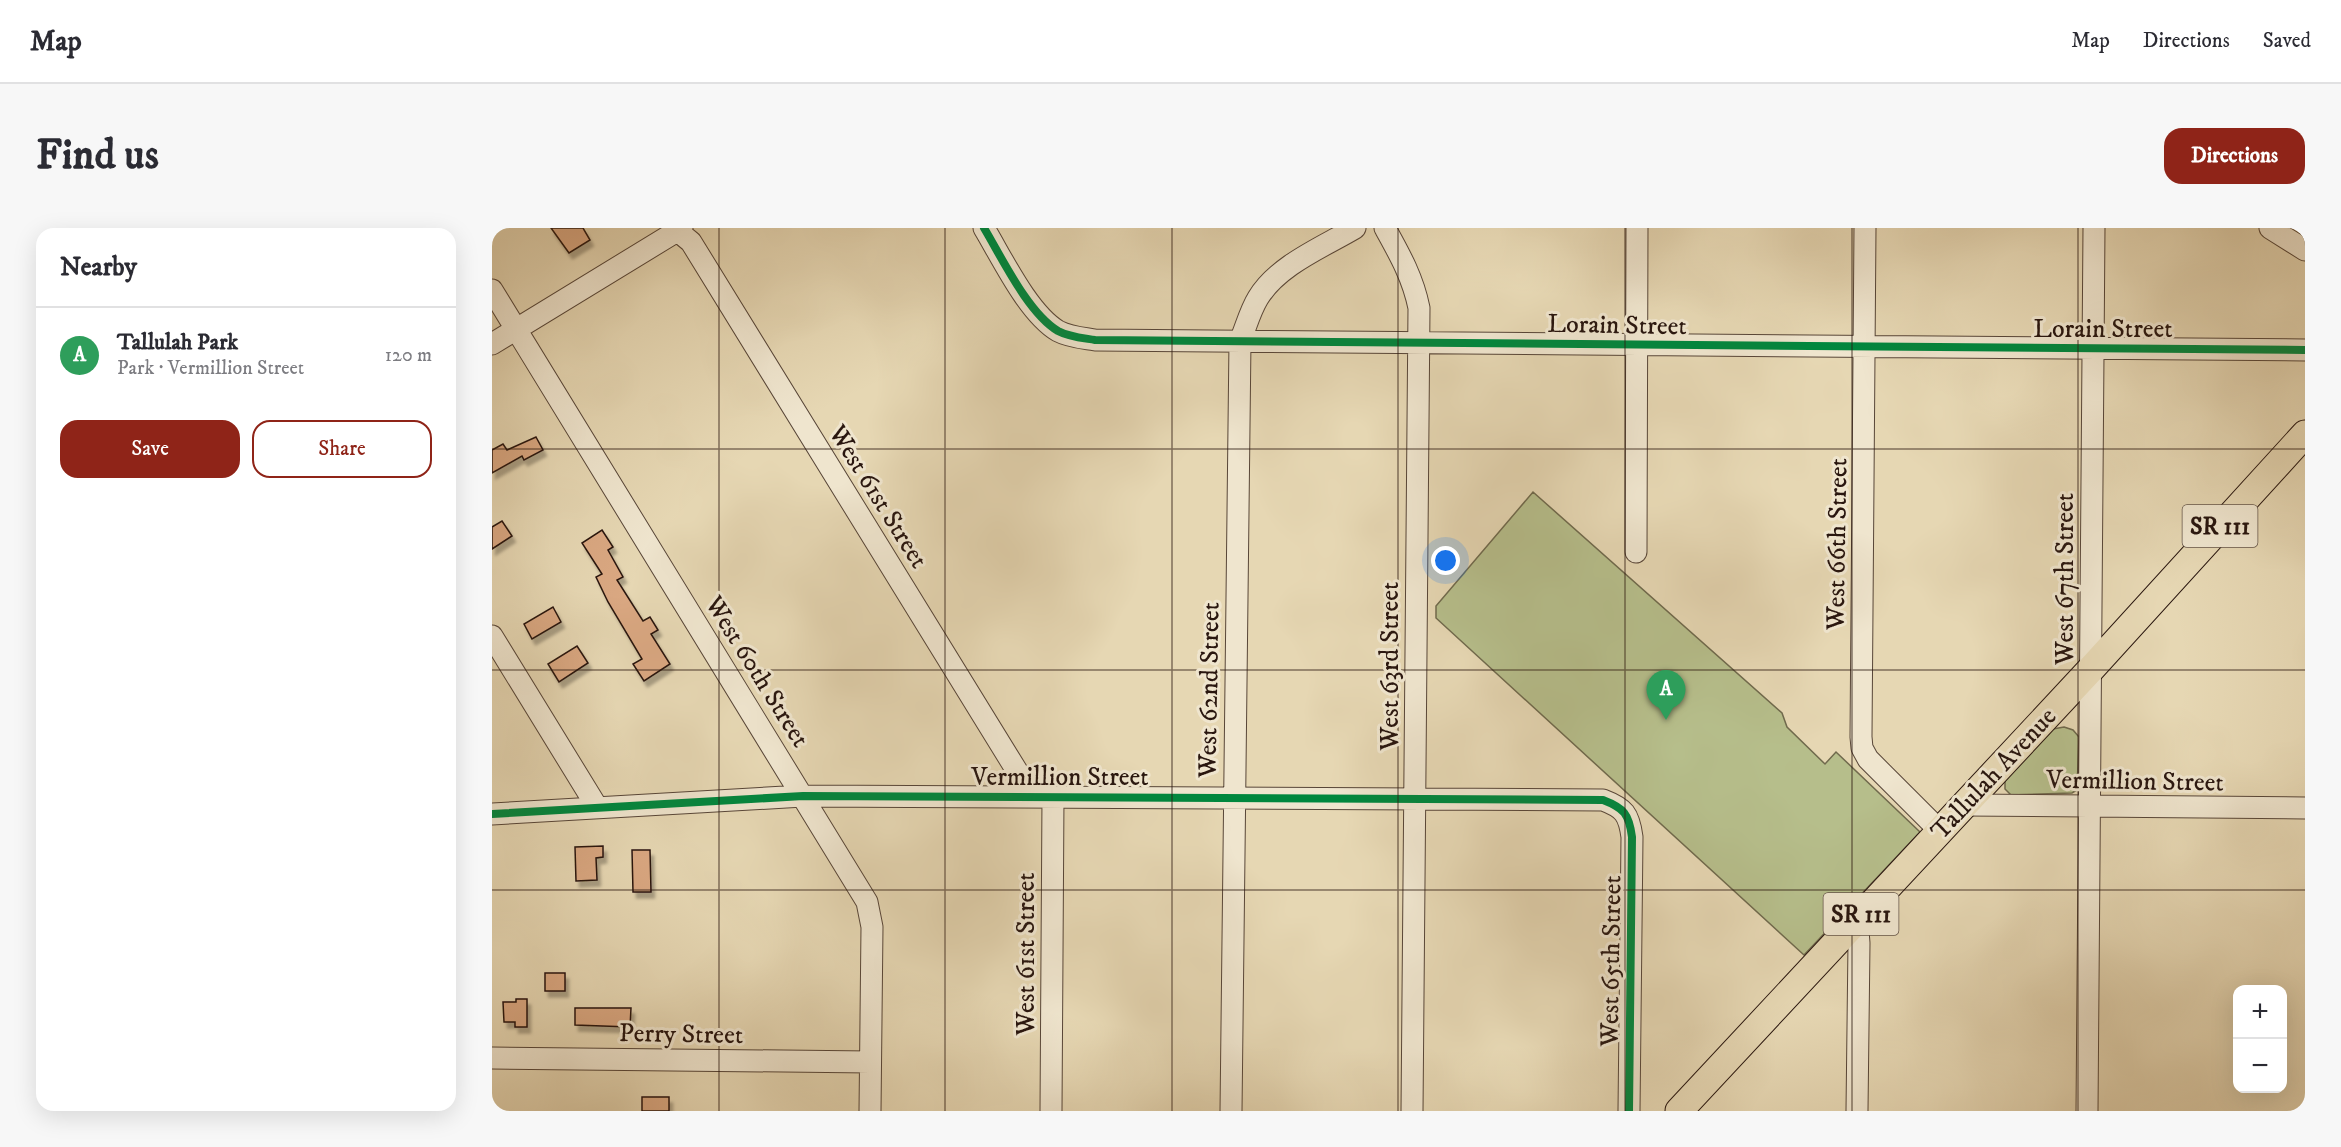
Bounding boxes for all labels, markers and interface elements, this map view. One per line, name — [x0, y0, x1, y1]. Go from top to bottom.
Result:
text: Map — [30, 24, 82, 59]
text: Map — [2071, 28, 2110, 54]
text: Directions — [2143, 28, 2230, 54]
text: Saved — [2263, 28, 2311, 54]
button: Directions — [2164, 128, 2305, 184]
text: Find us — [36, 130, 159, 182]
text: Nearby — [60, 251, 137, 284]
street label: Lorain Street — [1547, 308, 1687, 343]
street label: Lorain Street — [2033, 313, 2173, 346]
text: Tallulah Park — [117, 329, 238, 356]
text: A — [73, 343, 86, 368]
text: 120 m — [385, 343, 432, 368]
text: Park · Vermillion Street — [117, 356, 304, 381]
street label: West 61st Street — [820, 418, 935, 575]
button: Save — [60, 420, 240, 478]
button: Share — [252, 420, 432, 478]
street label: West 66th Street — [1819, 458, 1855, 631]
street label: West 67th Street — [2049, 493, 2082, 666]
road number: SR 111 — [2182, 505, 2258, 547]
your location — [1431, 546, 1460, 575]
street label: West 63rd Street — [1374, 582, 1407, 751]
street label: West 60th Street — [697, 589, 816, 754]
street label: West 62nd Street — [1191, 602, 1228, 779]
pin: A — [1646, 670, 1686, 720]
street label: Tallulah Avenue — [1924, 701, 2064, 847]
street label: Vermillion Street — [970, 761, 1149, 794]
street label: Vermillion Street — [2045, 763, 2224, 800]
street label: West 61st Street — [1010, 873, 1043, 1036]
street label: West 65th Street — [1593, 875, 1629, 1048]
road number: SR 111 — [1824, 893, 1898, 935]
map controls — [2233, 985, 2287, 1093]
button: + — [2233, 985, 2287, 1039]
street label: Perry Street — [619, 1017, 743, 1052]
button: − — [2233, 1039, 2287, 1093]

